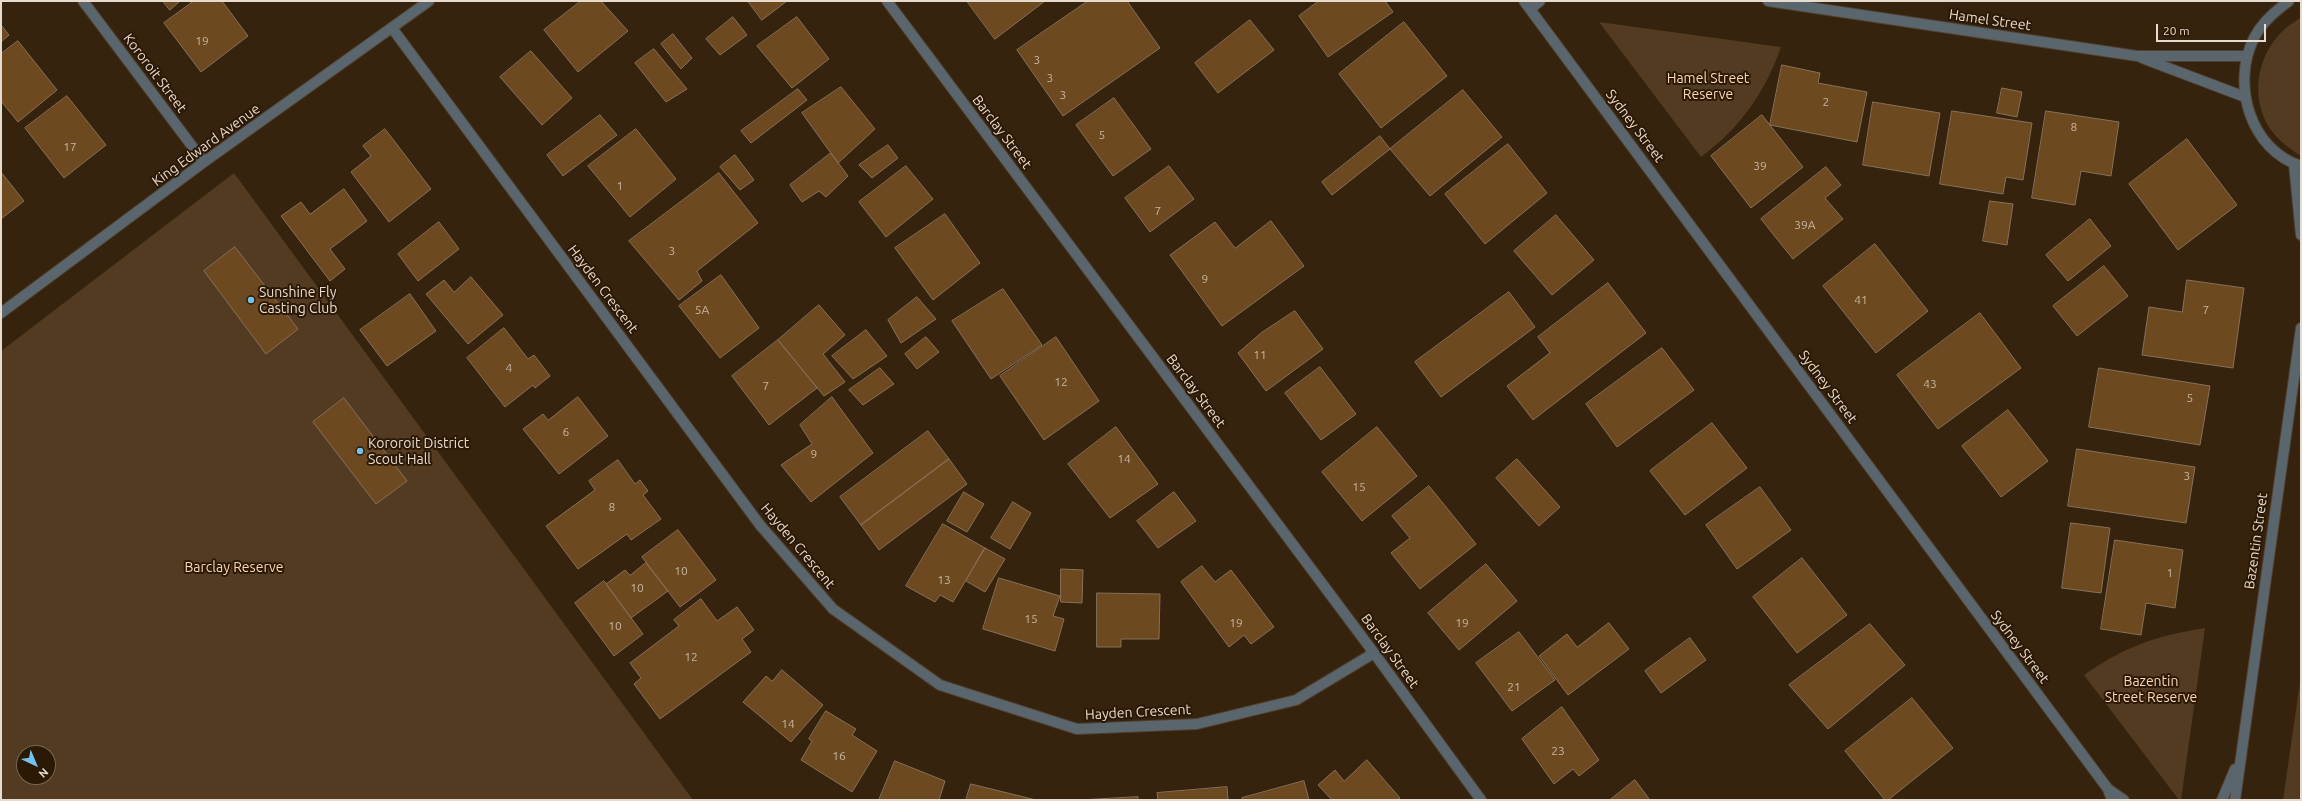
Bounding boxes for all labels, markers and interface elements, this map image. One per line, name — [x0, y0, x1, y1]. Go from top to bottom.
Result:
street label: Hamel Street — [1948, 6, 2032, 34]
scale bar — [2158, 16, 2268, 42]
text: 20 m — [2163, 24, 2190, 37]
street label: Kororoit Street — [120, 30, 190, 116]
house number: 19 — [195, 34, 209, 48]
house number: 3 — [1034, 53, 1040, 67]
park label: Hamel Street Reserve — [1667, 70, 1749, 102]
house number: 3 — [1047, 71, 1053, 85]
street label: Sydney Street — [1602, 86, 1668, 166]
house number: 3 — [1060, 88, 1066, 102]
street label: Barclay Street — [969, 92, 1035, 172]
house number: 2 — [1823, 95, 1829, 109]
street label: King Edward Avenue — [149, 100, 263, 190]
house number: 8 — [2071, 120, 2077, 134]
house number: 5 — [1099, 128, 1105, 142]
house number: 17 — [63, 140, 77, 154]
house number: 39 — [1753, 159, 1767, 173]
house number: 1 — [617, 179, 623, 193]
house number: 7 — [1155, 204, 1161, 218]
house number: 39A — [1794, 218, 1816, 232]
street label: Hayden Crescent — [564, 242, 642, 336]
house number: 3 — [669, 244, 675, 258]
house number: 9 — [1202, 272, 1208, 286]
place label: Sunshine Fly Casting Club — [259, 284, 337, 316]
house number: 41 — [1854, 293, 1868, 307]
marker: Sunshine Fly Casting Club — [246, 295, 256, 305]
house number: 5A — [695, 303, 709, 317]
house number: 7 — [2203, 303, 2209, 317]
street label: Sydney Street — [1795, 347, 1861, 427]
house number: 11 — [1253, 348, 1267, 362]
street label: Barclay Street — [1163, 351, 1229, 431]
house number: 4 — [506, 361, 512, 375]
house number: 12 — [1054, 375, 1068, 389]
house number: 43 — [1923, 377, 1937, 391]
house number: 7 — [763, 379, 769, 393]
house number: 5 — [2187, 391, 2193, 405]
house number: 6 — [563, 425, 569, 439]
place label: Kororoit District Scout Hall — [368, 435, 469, 468]
marker: Kororoit District Scout Hall — [355, 446, 365, 456]
house number: 9 — [811, 447, 817, 461]
house number: 14 — [1117, 452, 1131, 466]
house number: 3 — [2184, 469, 2190, 483]
house number: 15 — [1352, 480, 1366, 494]
street label: Bazentin Street — [2241, 492, 2271, 590]
house number: 8 — [609, 500, 615, 514]
street label: Hayden Crescent — [757, 500, 839, 592]
park label: Barclay Reserve — [184, 559, 284, 575]
house number: 10 — [674, 564, 688, 578]
house number: 1 — [2167, 566, 2173, 580]
house number: 13 — [937, 573, 951, 587]
house number: 10 — [630, 581, 644, 595]
street label: Sydney Street — [1987, 607, 2053, 687]
street label: Barclay Street — [1357, 611, 1423, 691]
house number: 15 — [1024, 612, 1038, 626]
house number: 19 — [1229, 616, 1243, 630]
house number: 19 — [1455, 616, 1469, 630]
house number: 10 — [608, 619, 622, 633]
house number: 12 — [684, 650, 698, 664]
park label: Bazentin Street Reserve — [2105, 673, 2197, 706]
house number: 21 — [1507, 680, 1521, 694]
street label: Hayden Crescent — [1085, 701, 1191, 723]
house number: 14 — [781, 717, 795, 731]
house number: 23 — [1551, 744, 1565, 758]
north arrow — [16, 745, 56, 785]
house number: 16 — [832, 749, 846, 763]
text: N — [37, 766, 51, 780]

